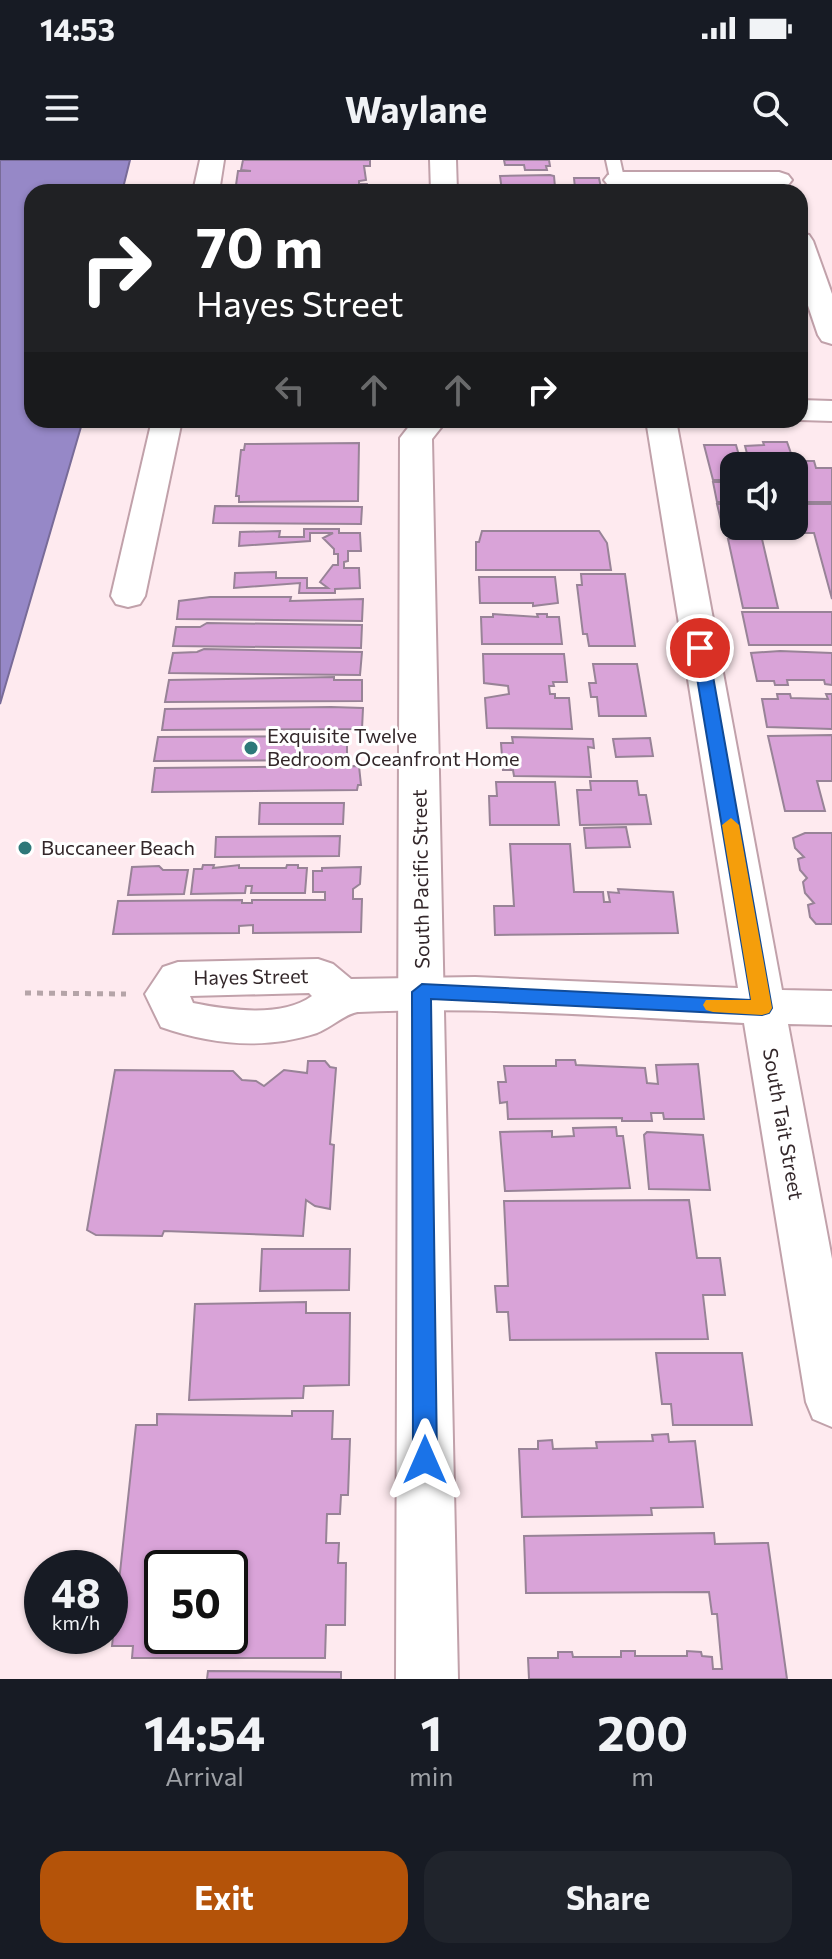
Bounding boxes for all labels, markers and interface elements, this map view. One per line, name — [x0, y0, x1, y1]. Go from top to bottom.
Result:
text: 14:53 — [40, 10, 115, 47]
icon: menu — [40, 86, 84, 130]
text: Waylane — [345, 86, 487, 130]
icon: search — [748, 86, 792, 130]
text: 70 m — [196, 211, 323, 280]
icon: right — [64, 216, 168, 320]
text: Hayes Street — [196, 280, 403, 324]
icon: left — [268, 368, 312, 412]
icon: ahead — [352, 368, 396, 412]
icon: ahead — [436, 368, 480, 412]
icon: right — [520, 368, 564, 412]
map controls — [720, 452, 808, 540]
button: sound — [720, 452, 808, 540]
pin — [666, 614, 734, 682]
icon: arrive — [678, 626, 722, 670]
place label: Exquisite Twelve Bedroom Oceanfront Home — [267, 723, 519, 770]
marker: Exquisite Twelve Bedroom Oceanfront Home — [242, 739, 260, 757]
street label: South Pacific Street — [406, 789, 434, 969]
place label: Buccaneer Beach — [41, 835, 195, 859]
marker: Buccaneer Beach — [16, 839, 34, 857]
street label: Hayes Street — [193, 963, 309, 989]
street label: South Tait Street — [759, 1046, 809, 1202]
position arrow — [383, 1418, 467, 1502]
speed limit sign: 50 — [144, 1550, 248, 1654]
text: 48 — [51, 1567, 101, 1616]
text: km/h — [52, 1610, 100, 1634]
text: 14:54 — [144, 1702, 265, 1761]
text: 1 — [420, 1702, 442, 1761]
text: 200 — [597, 1702, 688, 1761]
text: Arrival — [165, 1760, 244, 1791]
text: min — [409, 1760, 453, 1791]
text: m — [631, 1760, 654, 1791]
button: Exit — [40, 1851, 408, 1943]
button: Share — [424, 1851, 792, 1943]

